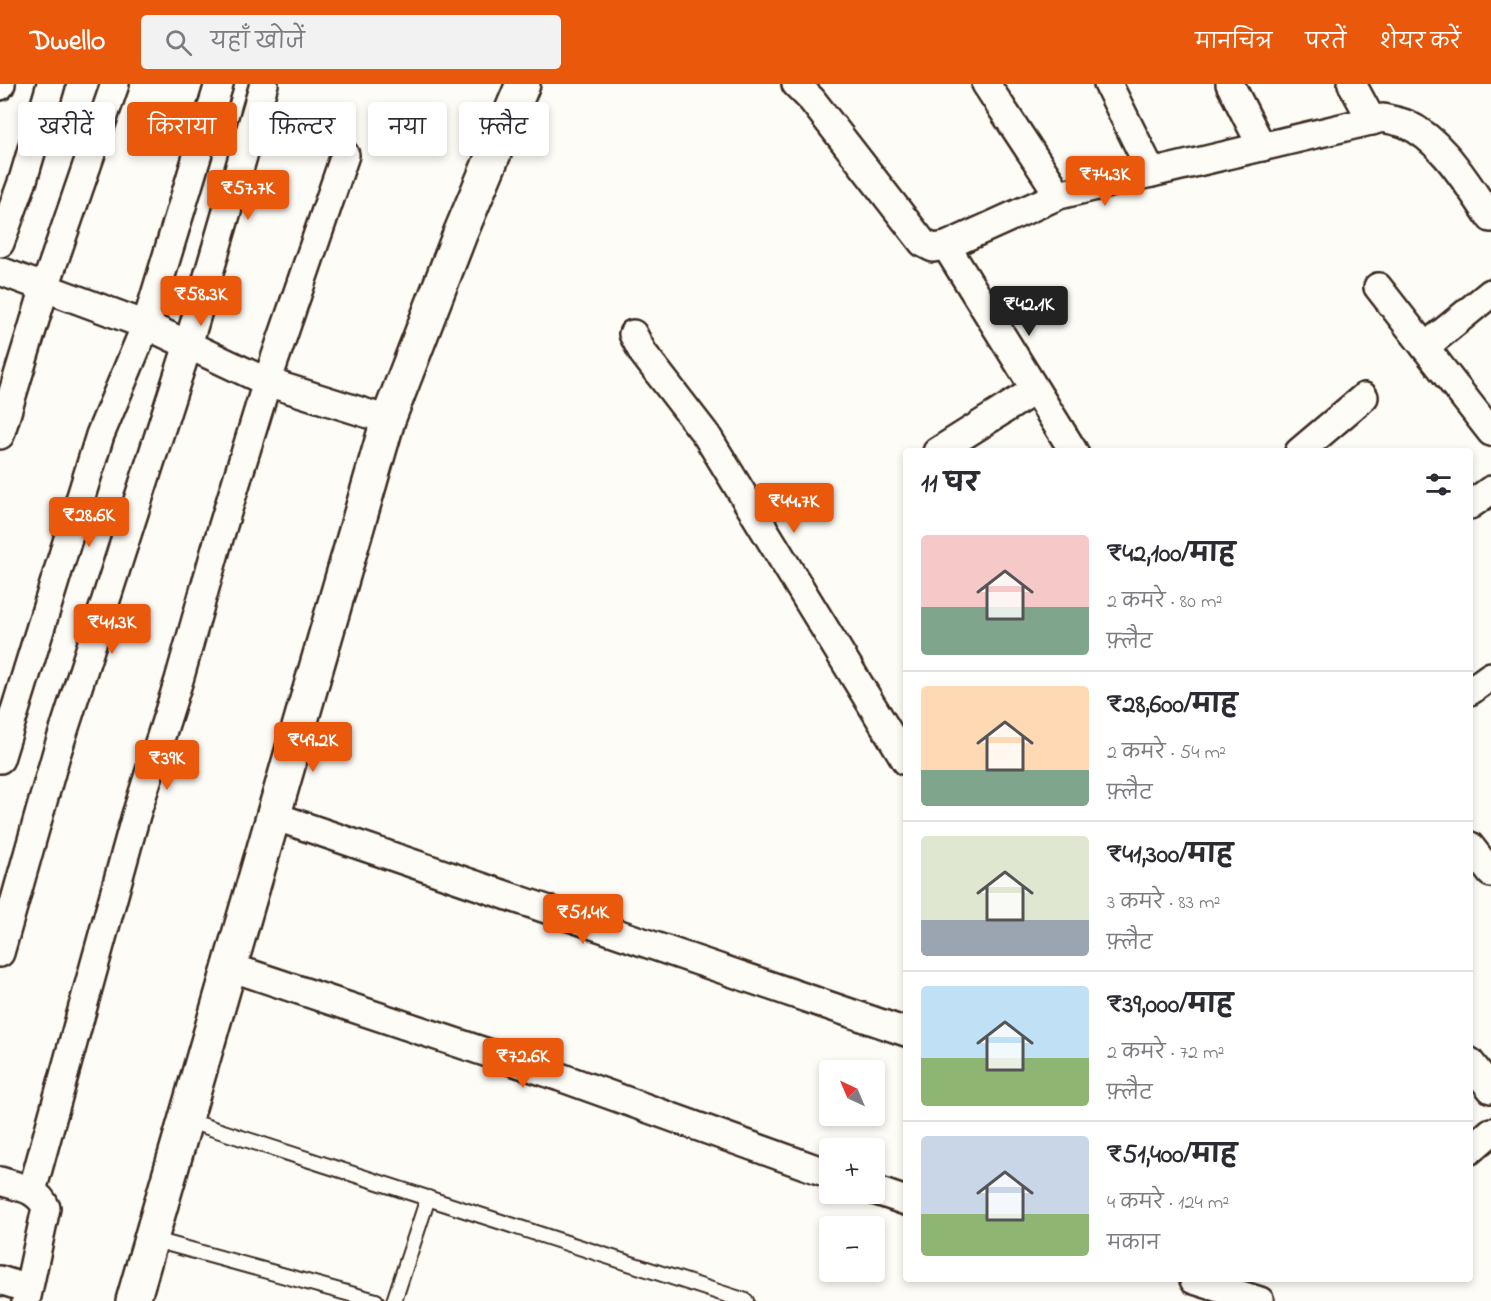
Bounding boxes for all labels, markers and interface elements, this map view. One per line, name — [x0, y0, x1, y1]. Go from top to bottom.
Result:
search box — [141, 15, 561, 69]
text: Dwello — [30, 22, 105, 63]
icon: search — [162, 26, 195, 59]
text: यहाँ खोजें — [210, 27, 305, 59]
text: मानचित्र — [1195, 28, 1272, 58]
text: परतें — [1305, 28, 1346, 58]
text: शेयर करें — [1379, 28, 1461, 58]
chip: खरीदें — [18, 102, 115, 156]
chip: किराया — [127, 102, 237, 156]
chip: फ़िल्टर — [249, 102, 356, 156]
chip: नया — [368, 102, 447, 156]
chip: फ़्लैट — [459, 102, 549, 156]
pin: ₹74.3K — [1056, 156, 1154, 207]
text: ₹74.3K — [1080, 161, 1130, 190]
pin: ₹57.7K — [199, 170, 297, 221]
text: ₹57.7K — [221, 175, 275, 204]
pin: ₹58.3K — [152, 276, 250, 327]
text: ₹58.3K — [175, 281, 227, 310]
pin: ₹42.1K — [980, 286, 1078, 337]
text: ₹42.1K — [1004, 291, 1054, 320]
text: 11 घर — [921, 466, 979, 504]
icon: filters — [1422, 468, 1455, 501]
pin: ₹44.7K — [745, 483, 843, 534]
text: ₹44.7K — [769, 488, 819, 517]
pin: ₹28.6K — [40, 497, 138, 548]
text: ₹28.6K — [63, 502, 115, 531]
text: ₹42,100/माह — [1107, 536, 1235, 574]
icon: home — [969, 559, 1041, 631]
text: 2 कमरे · 80 m² — [1107, 588, 1222, 617]
pin: ₹41.3K — [63, 604, 161, 655]
text: ₹41.3K — [88, 609, 136, 638]
text: फ़्लैट — [1107, 629, 1153, 658]
text: ₹28,600/माह — [1107, 687, 1237, 725]
icon: home — [969, 710, 1041, 782]
pin: ₹49.2K — [264, 722, 362, 773]
text: ₹49.2K — [288, 727, 338, 756]
text: 2 कमरे · 54 m² — [1107, 739, 1226, 768]
pin: ₹39K — [131, 740, 203, 791]
text: ₹39K — [149, 745, 185, 774]
text: फ़्लैट — [1107, 780, 1153, 809]
text: ₹41,300/माह — [1107, 837, 1233, 875]
icon: home — [969, 860, 1041, 932]
text: 3 कमरे · 83 m² — [1107, 889, 1220, 918]
pin: ₹51.4K — [534, 894, 632, 945]
text: ₹51.4K — [557, 899, 609, 928]
text: फ़्लैट — [1107, 930, 1153, 959]
text: ₹39,000/माह — [1107, 987, 1233, 1025]
icon: home — [969, 1010, 1041, 1082]
pin: ₹72.6K — [474, 1038, 572, 1089]
text: 2 कमरे · 72 m² — [1107, 1039, 1224, 1068]
text: ₹72.6K — [497, 1043, 549, 1072]
north arrow — [819, 1060, 885, 1126]
map controls — [819, 1060, 885, 1282]
text: फ़्लैट — [1107, 1080, 1153, 1109]
text: ₹51,400/माह — [1107, 1137, 1237, 1175]
button: + — [819, 1138, 885, 1204]
icon: home — [969, 1160, 1041, 1232]
text: 4 कमरे · 124 m² — [1107, 1189, 1229, 1218]
button: − — [819, 1216, 885, 1282]
text: मकान — [1107, 1230, 1160, 1259]

